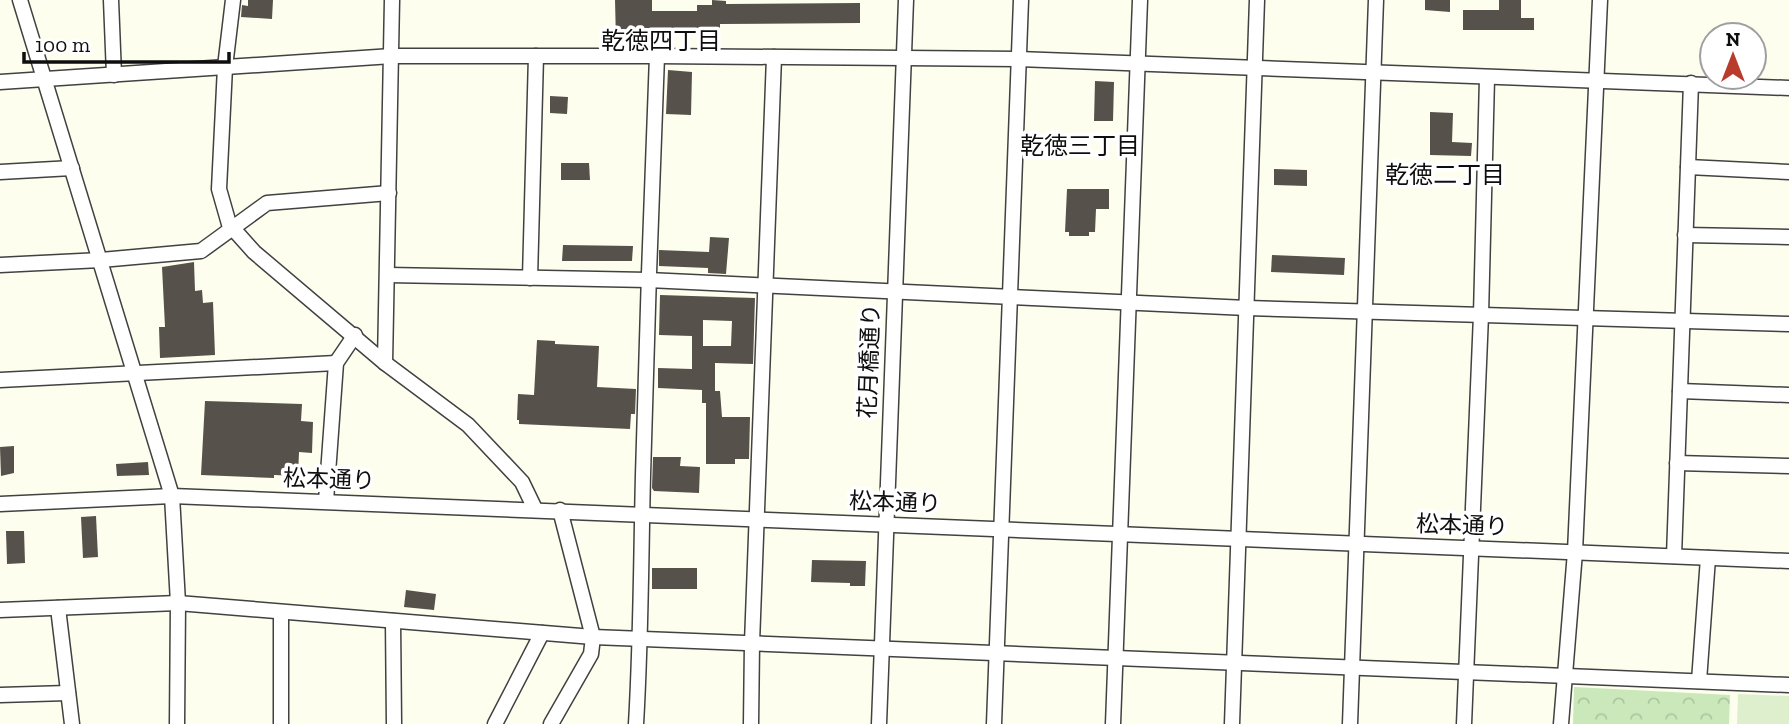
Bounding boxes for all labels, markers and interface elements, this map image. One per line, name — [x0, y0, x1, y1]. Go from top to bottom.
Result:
scale bar — [24, 21, 229, 65]
north arrow — [1698, 21, 1768, 91]
district label: 乾徳四丁目 — [601, 26, 721, 55]
text: N — [1726, 28, 1740, 51]
text: 100 m — [35, 32, 90, 57]
district label: 乾徳三丁目 — [1020, 131, 1140, 160]
district label: 乾徳二丁目 — [1385, 160, 1505, 189]
street label: 花月橋通り — [853, 303, 885, 419]
street label: 松本通り — [283, 463, 375, 495]
street label: 松本通り — [849, 486, 941, 518]
street label: 松本通り — [1416, 509, 1508, 541]

